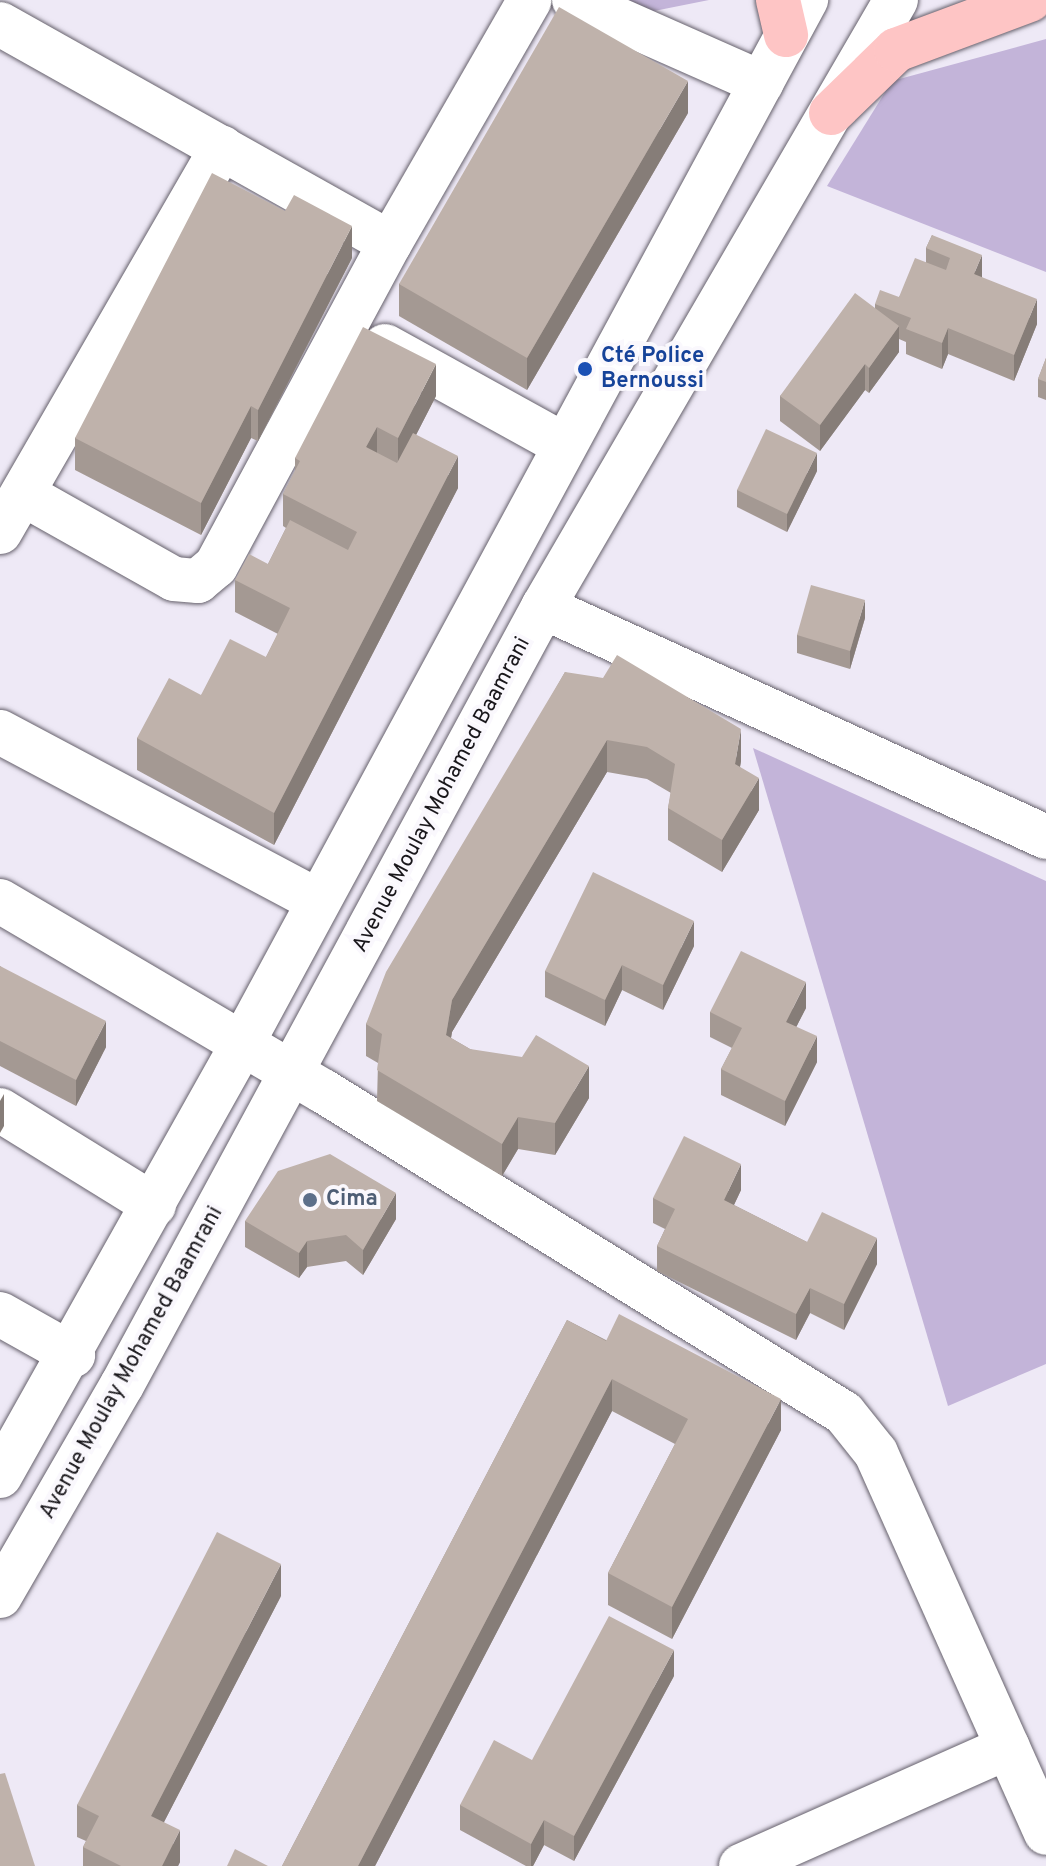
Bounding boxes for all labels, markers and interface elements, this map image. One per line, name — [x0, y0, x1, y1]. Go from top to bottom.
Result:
place label: Cté Police Bernoussi — [601, 343, 704, 394]
marker: Cté Police Bernoussi — [576, 360, 594, 378]
street label: Avenue Moulay Mohamed Baamrani — [347, 633, 537, 957]
place label: Cima — [326, 1187, 378, 1213]
marker: Cima — [301, 1191, 319, 1209]
street label: Avenue Moulay Mohamed Baamrani — [35, 1202, 229, 1524]

